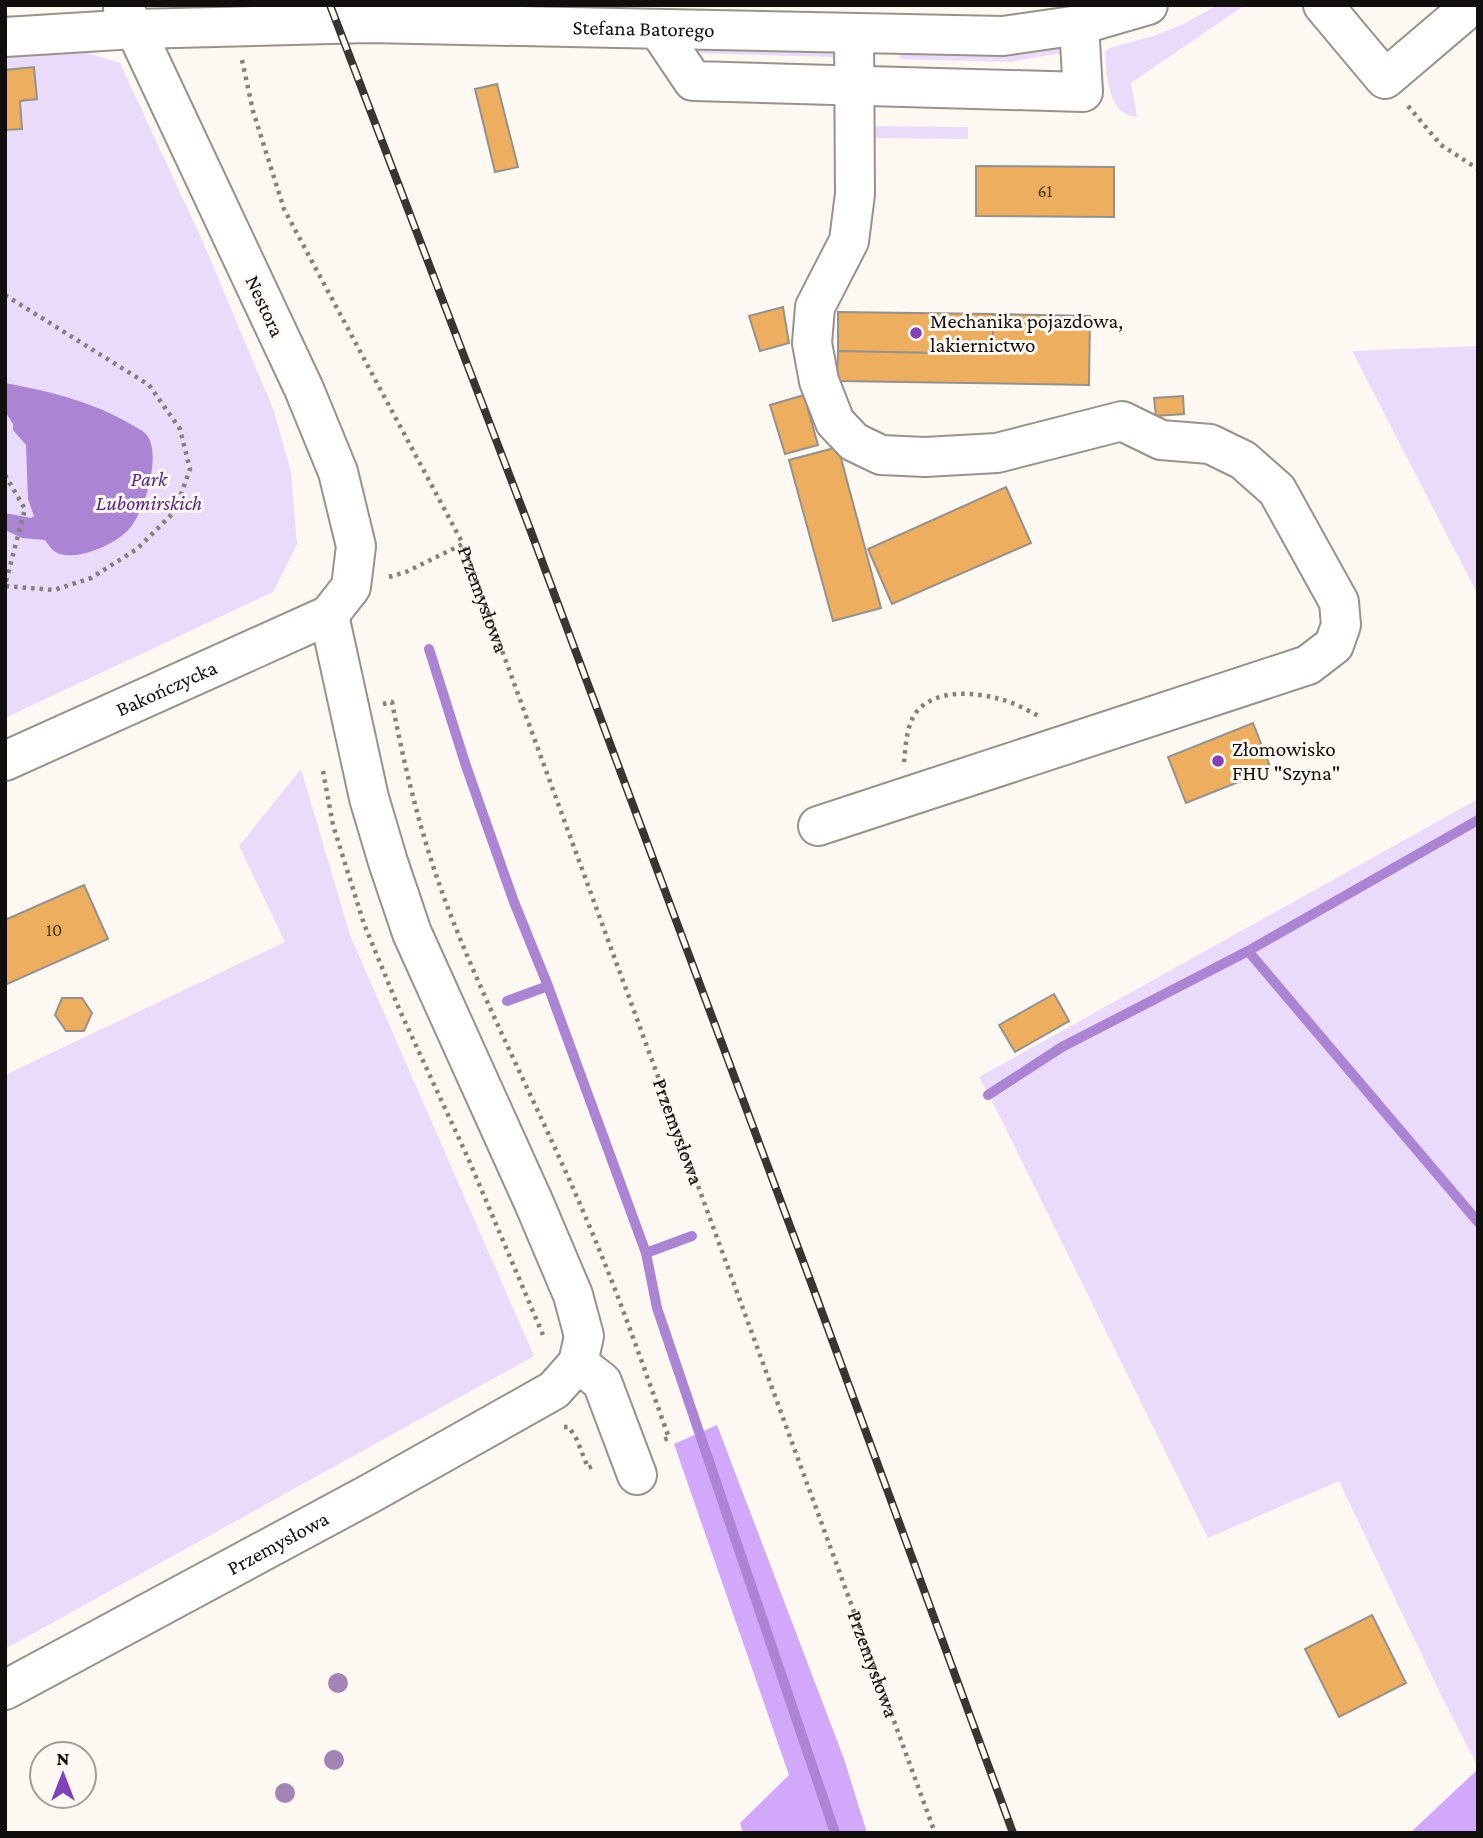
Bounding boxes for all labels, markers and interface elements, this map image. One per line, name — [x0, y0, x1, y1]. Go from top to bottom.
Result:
street label: Stefana Batorego — [572, 15, 715, 42]
house number: 61 — [1037, 181, 1053, 201]
street label: Nestora — [240, 271, 290, 341]
place label: Mechanika pojazdowa, lakiernictwo — [930, 309, 1123, 357]
marker: Mechanika pojazdowa, lakiernictwo — [908, 325, 924, 341]
park label: Park Lubomirskich — [96, 467, 202, 515]
street label: Przemysłowa — [453, 543, 514, 656]
street label: Bakończycka — [112, 655, 221, 721]
place label: Złomowisko FHU "Szyna" — [1232, 737, 1340, 785]
marker: Złomowisko FHU "Szyna" — [1210, 753, 1226, 769]
house number: 10 — [46, 920, 62, 940]
street label: Przemysłowa — [648, 1075, 709, 1188]
street label: Przemysłowa — [223, 1506, 333, 1580]
street label: Przemysłowa — [843, 1607, 904, 1721]
north arrow — [28, 1740, 98, 1810]
text: N — [57, 1748, 70, 1769]

